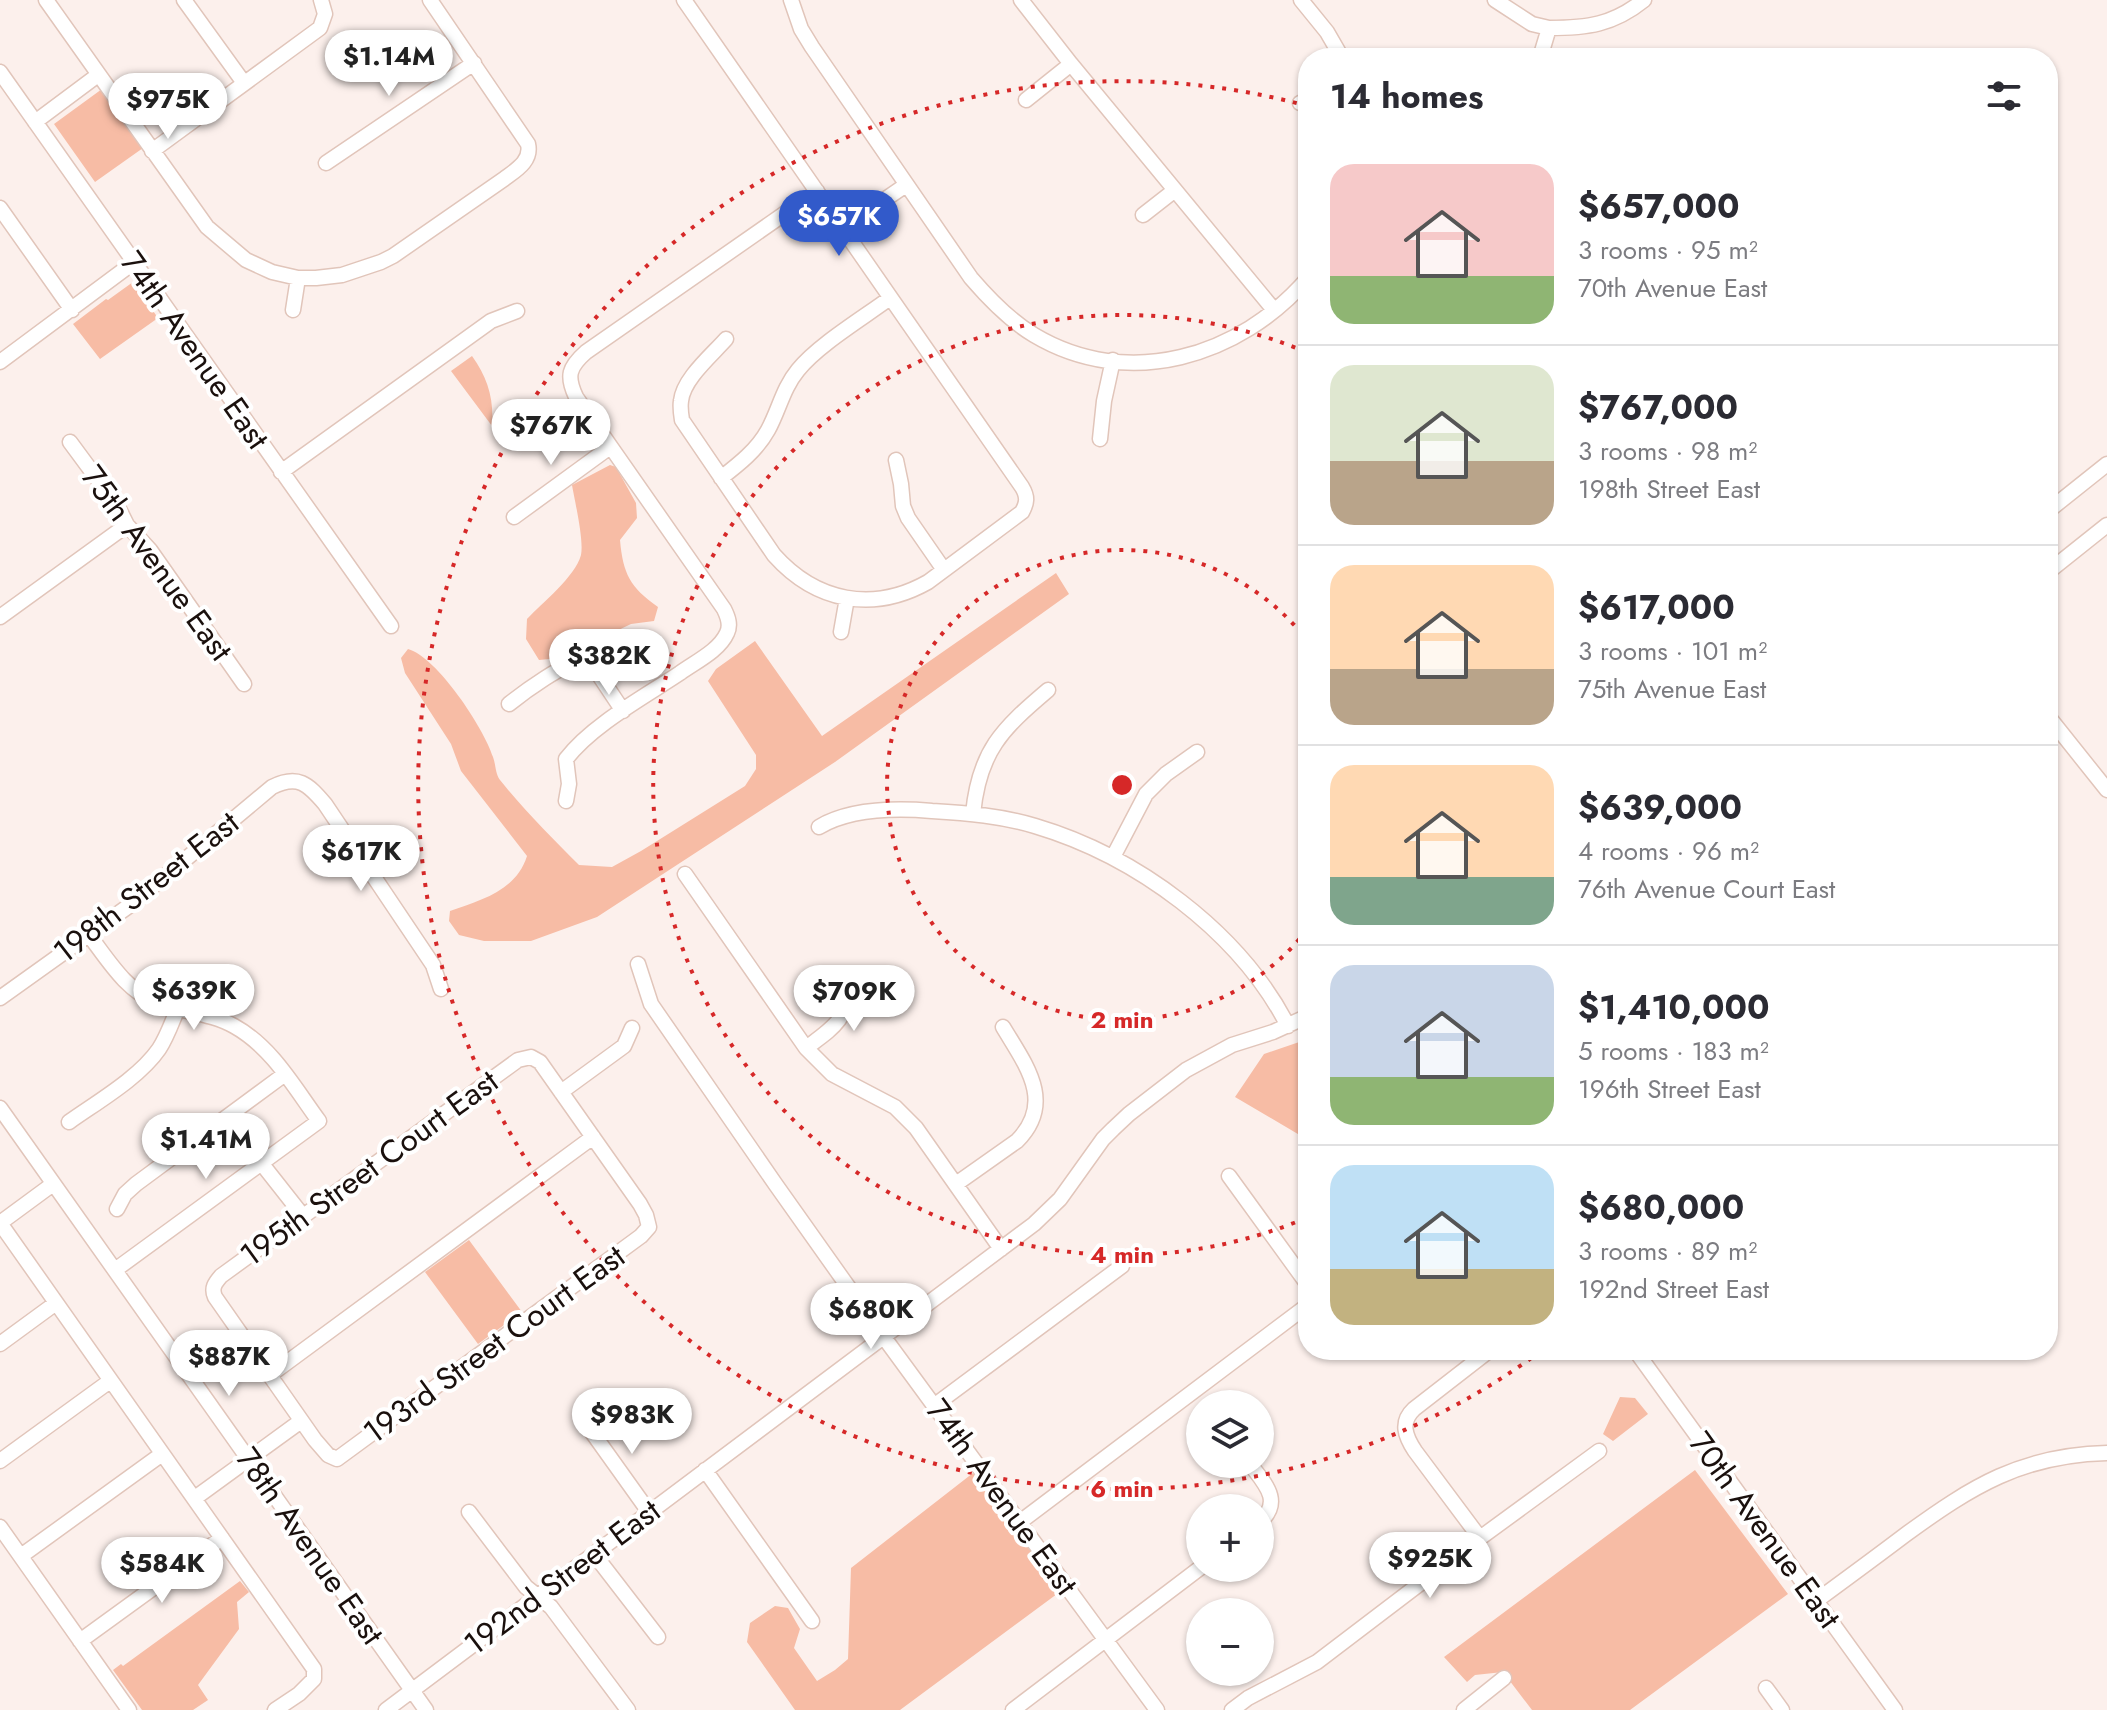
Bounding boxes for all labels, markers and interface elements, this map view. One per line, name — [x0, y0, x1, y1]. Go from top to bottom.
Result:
pin: $1.14M — [324, 30, 454, 98]
text: $1.14M — [343, 37, 435, 75]
text: 14 homes — [1330, 72, 1484, 121]
pin: $975K — [112, 73, 224, 141]
icon: filters — [1982, 74, 2026, 118]
text: $975K — [126, 80, 210, 118]
text: $657,000 — [1578, 182, 1739, 231]
pin: $657K — [783, 190, 895, 258]
icon: home — [1394, 196, 1490, 292]
text: $657K — [797, 197, 881, 235]
text: 3 rooms · 95 m² — [1578, 231, 1758, 269]
street label: 74th Avenue East — [110, 242, 281, 459]
text: 70th Avenue East — [1578, 269, 1767, 307]
text: $767,000 — [1578, 383, 1738, 432]
icon: home — [1394, 397, 1490, 493]
pin: $767K — [495, 399, 607, 467]
text: $767K — [509, 406, 593, 444]
text: 3 rooms · 98 m² — [1578, 432, 1757, 470]
street label: 75th Avenue East — [70, 456, 244, 671]
text: 198th Street East — [1578, 470, 1760, 508]
text: $617,000 — [1578, 583, 1735, 632]
icon: home — [1394, 597, 1490, 693]
pin: $382K — [553, 629, 665, 697]
text: 3 rooms · 101 m² — [1578, 632, 1767, 670]
text: $382K — [567, 636, 651, 674]
text: 75th Avenue East — [1578, 670, 1766, 708]
centre of rings — [1108, 771, 1136, 799]
text: $639,000 — [1578, 783, 1742, 832]
icon: home — [1394, 797, 1490, 893]
street label: 198th Street East — [44, 800, 249, 974]
pin: $617K — [305, 825, 417, 893]
text: $617K — [321, 832, 401, 870]
text: 4 rooms · 96 m² — [1578, 832, 1759, 870]
text: 76th Avenue Court East — [1578, 870, 1835, 908]
pin: $639K — [138, 964, 250, 1032]
pin: $709K — [798, 965, 910, 1033]
text: $639K — [151, 971, 237, 1009]
text: $709K — [812, 972, 896, 1010]
text: $1,410,000 — [1578, 983, 1770, 1032]
icon: home — [1394, 997, 1490, 1093]
text: 2 min — [1090, 1002, 1154, 1037]
text: 5 rooms · 183 m² — [1578, 1032, 1769, 1070]
street label: 195th Street Court East — [231, 1058, 508, 1277]
text: 196th Street East — [1578, 1070, 1761, 1108]
pin: $1.41M — [141, 1113, 271, 1181]
text: $1.41M — [160, 1120, 252, 1158]
text: $680,000 — [1578, 1183, 1744, 1232]
icon: home — [1394, 1197, 1490, 1293]
text: 3 rooms · 89 m² — [1578, 1232, 1757, 1270]
street label: 193rd Street Court East — [354, 1233, 634, 1455]
text: 4 min — [1090, 1237, 1154, 1272]
text: 192nd Street East — [1578, 1270, 1769, 1308]
pin: $680K — [815, 1283, 927, 1351]
text: $680K — [828, 1290, 914, 1328]
pin: $887K — [173, 1330, 285, 1398]
text: $887K — [188, 1337, 270, 1375]
pin: $983K — [576, 1388, 688, 1456]
street label: 74th Avenue East — [915, 1389, 1089, 1605]
map controls — [1186, 1390, 1274, 1686]
button: layers — [1186, 1390, 1274, 1478]
text: $983K — [590, 1395, 674, 1433]
street label: 70th Avenue East — [1678, 1422, 1852, 1638]
street label: 78th Avenue East — [225, 1438, 395, 1654]
text: 6 min — [1090, 1471, 1154, 1506]
street label: 192nd Street East — [454, 1488, 670, 1666]
button: + — [1186, 1494, 1274, 1582]
pin: $925K — [1374, 1532, 1486, 1600]
pin: $584K — [106, 1537, 218, 1605]
text: $925K — [1387, 1539, 1473, 1577]
text: $584K — [119, 1544, 205, 1582]
button: − — [1186, 1598, 1274, 1686]

